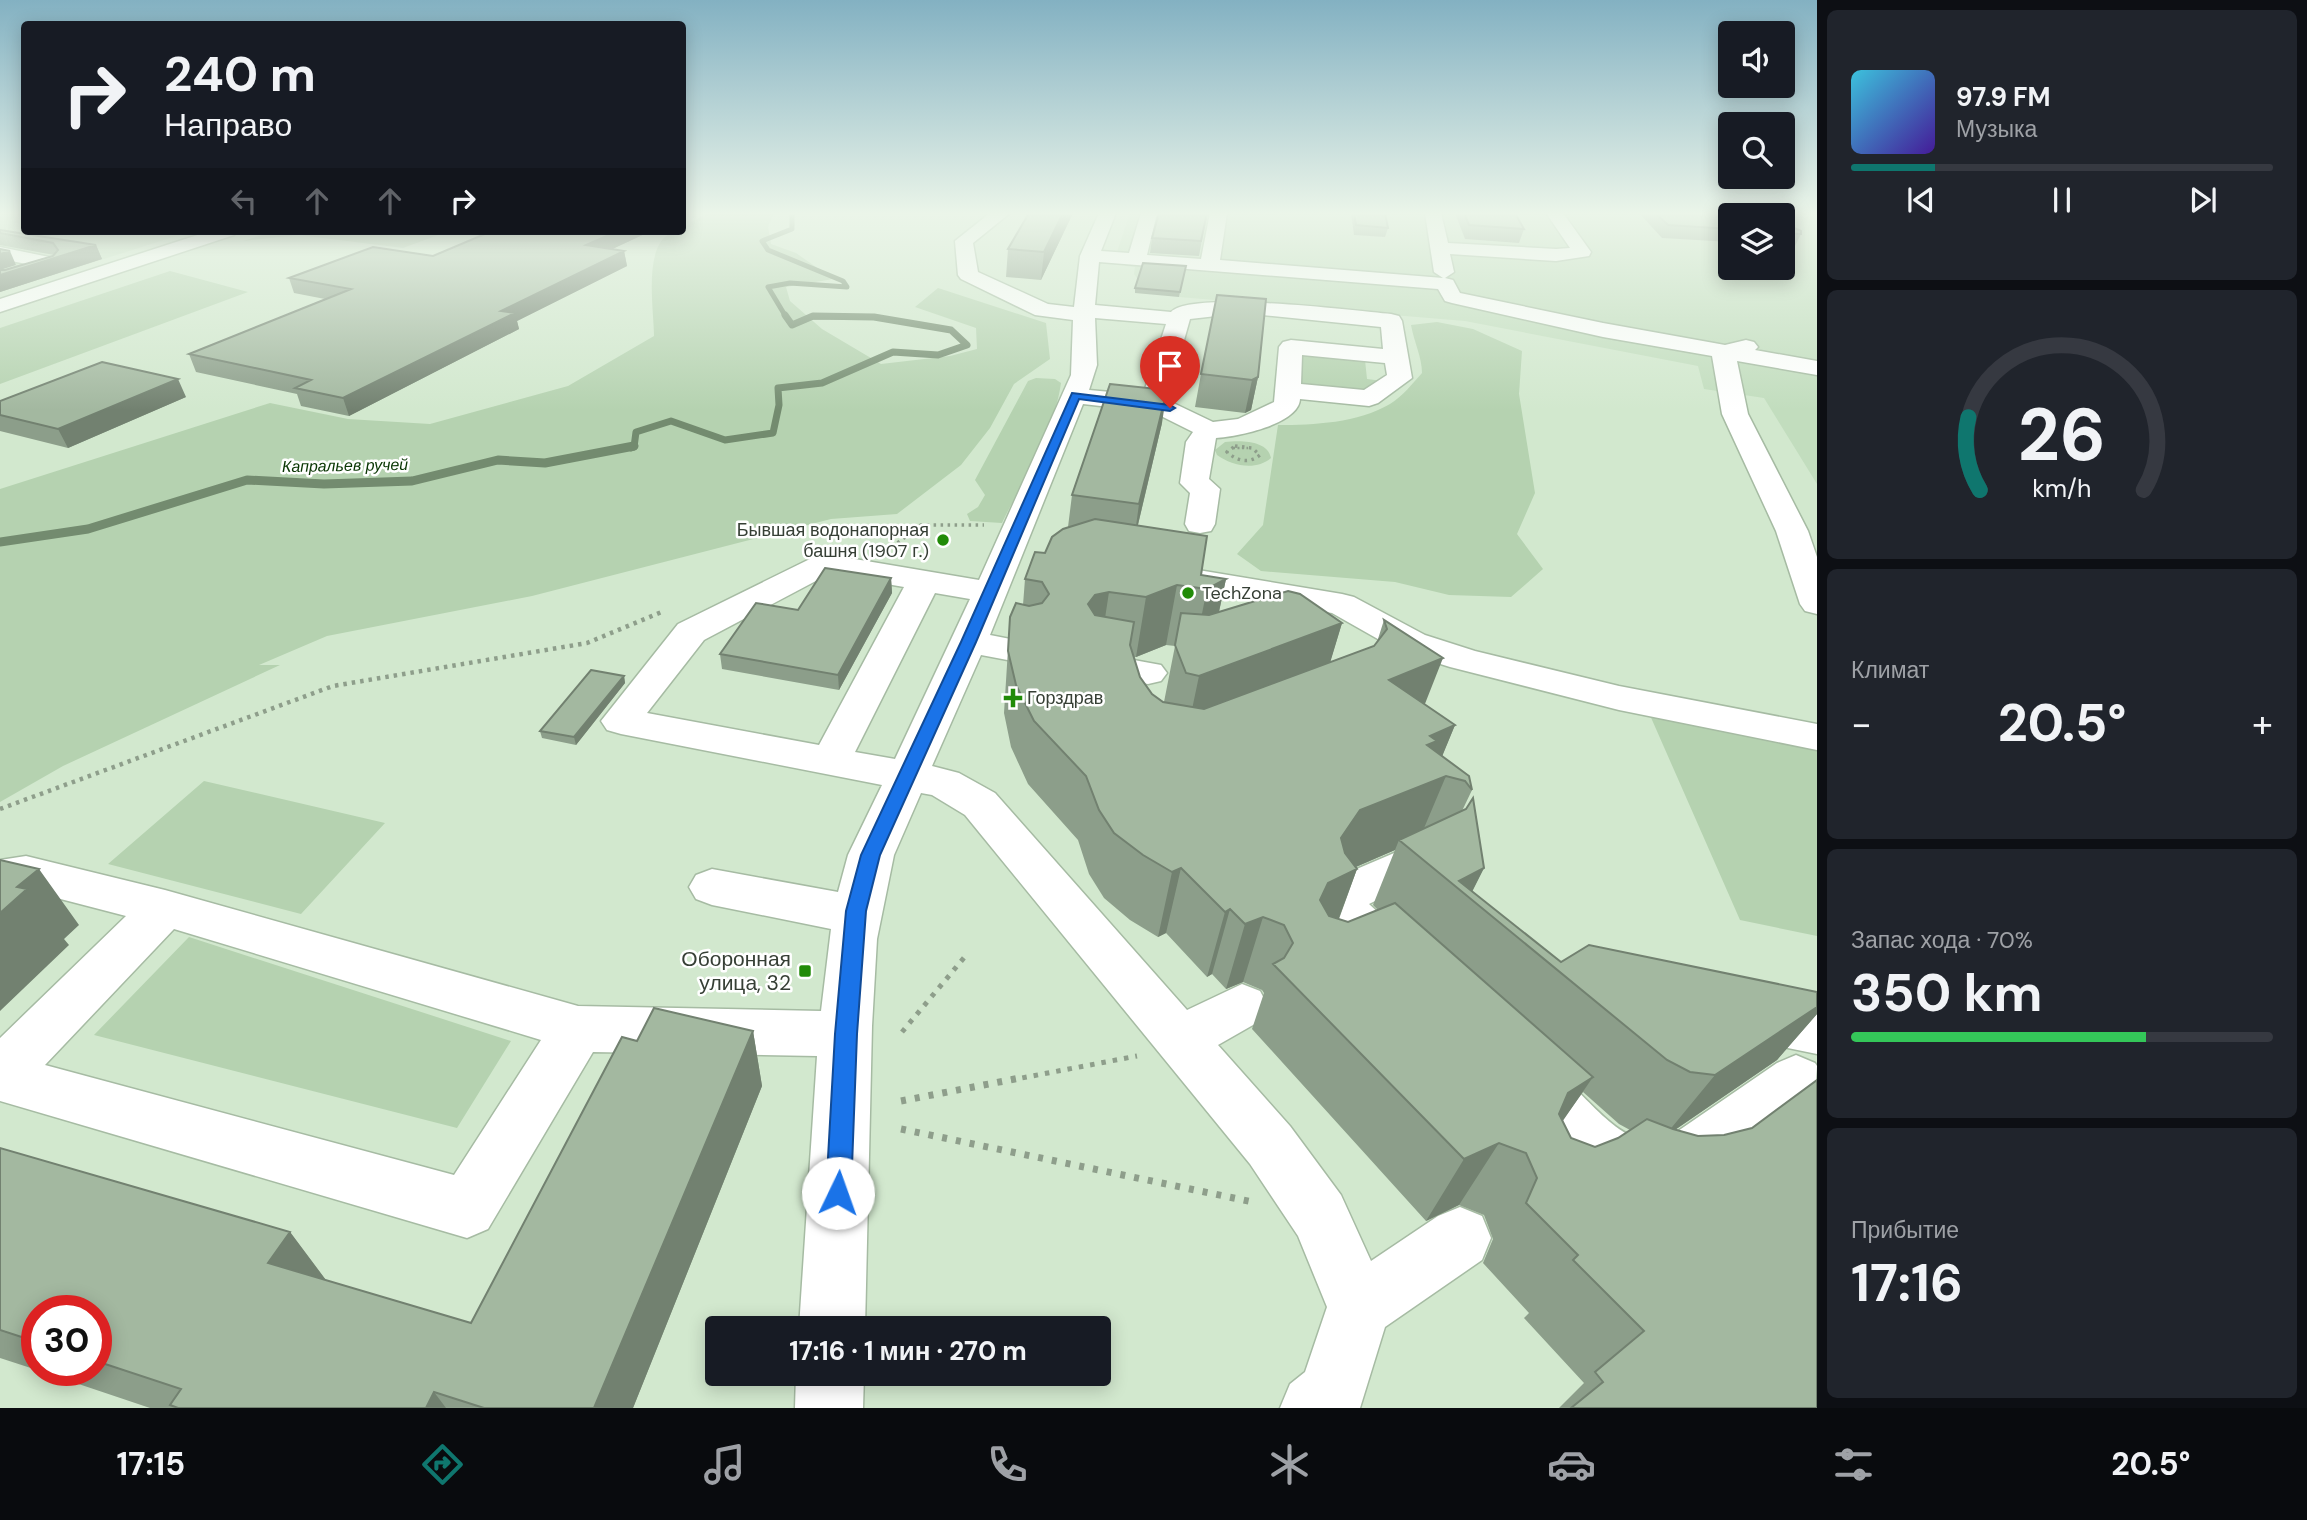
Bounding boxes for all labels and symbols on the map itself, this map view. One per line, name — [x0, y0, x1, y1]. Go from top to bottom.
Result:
pin — [1140, 336, 1200, 408]
water label: Капральев ручей — [282, 454, 408, 477]
place label: Бывшая водонапорная башня (1907 г.) — [737, 518, 929, 563]
marker: Бывшая водонапорная башня (1907 г.) — [935, 532, 951, 548]
place label: TechZona — [1202, 581, 1282, 605]
marker: TechZona — [1180, 585, 1196, 601]
place label: Горздрав — [1027, 686, 1103, 710]
marker: Горздрав — [1005, 690, 1021, 706]
place label: Оборонная улица, 32 — [681, 945, 791, 997]
marker: Оборонная улица, 32 — [797, 963, 813, 979]
position arrow — [801, 1156, 875, 1230]
speed limit sign: 30 — [21, 1295, 112, 1386]

